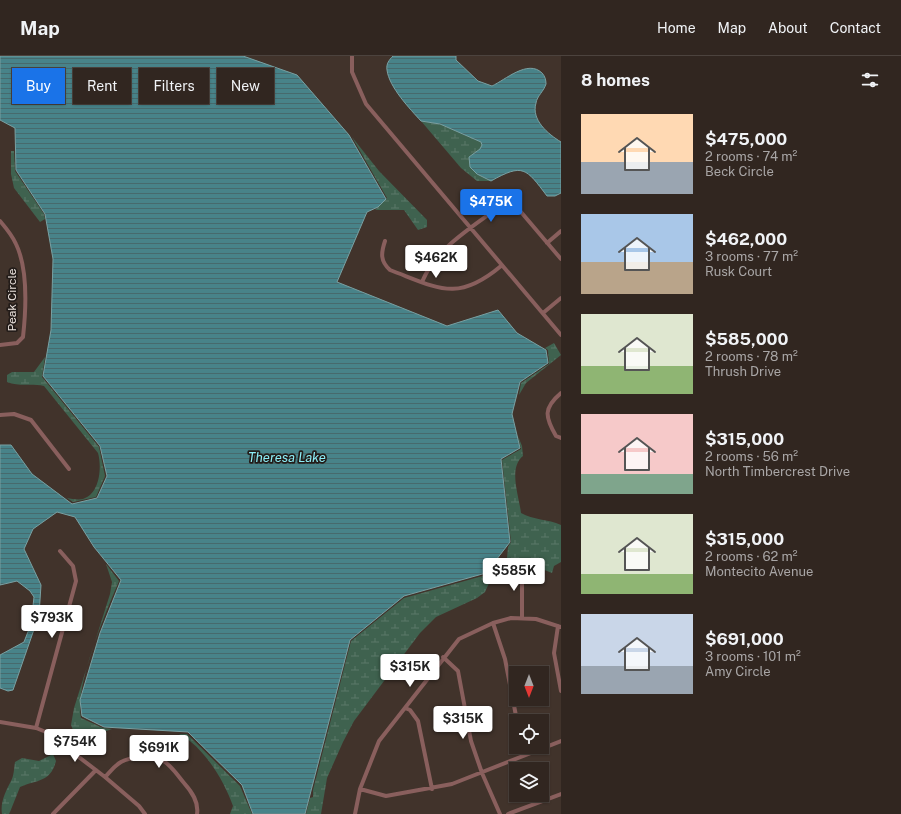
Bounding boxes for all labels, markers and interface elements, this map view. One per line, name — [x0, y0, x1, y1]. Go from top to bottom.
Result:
text: Map — [20, 17, 60, 39]
text: Home — [657, 20, 696, 36]
text: Map — [718, 20, 746, 36]
text: About — [768, 20, 808, 36]
text: Contact — [830, 20, 881, 36]
chip: Buy — [12, 68, 65, 104]
chip: Rent — [73, 68, 131, 104]
chip: Filters — [139, 68, 209, 104]
chip: New — [217, 68, 274, 104]
icon: filters — [859, 69, 881, 91]
text: 8 homes — [581, 70, 650, 90]
text: $475,000 — [705, 129, 787, 149]
icon: home — [613, 130, 661, 178]
text: 2 rooms · 74 m² — [705, 149, 797, 164]
text: Beck Circle — [705, 164, 774, 179]
pin: $475K — [463, 189, 519, 223]
text: $475K — [469, 194, 513, 209]
text: $462,000 — [705, 229, 787, 249]
icon: home — [613, 230, 661, 278]
pin: $462K — [408, 245, 464, 279]
text: 3 rooms · 77 m² — [705, 249, 798, 264]
text: $462K — [414, 250, 458, 265]
text: Rusk Court — [705, 264, 772, 279]
street label: Peak Circle — [5, 268, 19, 332]
text: $585,000 — [705, 329, 788, 349]
icon: home — [613, 330, 661, 378]
text: 2 rooms · 78 m² — [705, 349, 798, 364]
text: Thrush Drive — [705, 364, 781, 379]
text: $315,000 — [705, 429, 784, 449]
icon: home — [613, 430, 661, 478]
text: 2 rooms · 56 m² — [705, 449, 798, 464]
water label: Theresa Lake — [248, 450, 326, 465]
text: North Timbercrest Drive — [705, 464, 850, 479]
text: $315,000 — [705, 529, 784, 549]
icon: home — [613, 530, 661, 578]
text: 2 rooms · 62 m² — [705, 549, 798, 564]
pin: $585K — [486, 558, 542, 592]
text: $585K — [492, 563, 536, 578]
text: Montecito Avenue — [705, 564, 813, 579]
pin: $793K — [24, 605, 80, 639]
text: $793K — [30, 610, 74, 625]
text: $691,000 — [705, 629, 784, 649]
icon: home — [613, 630, 661, 678]
text: 3 rooms · 101 m² — [705, 649, 801, 664]
pin: $315K — [382, 654, 438, 688]
text: $315K — [389, 659, 431, 674]
text: Amy Circle — [705, 664, 771, 679]
north arrow — [509, 666, 549, 706]
map controls — [509, 666, 549, 802]
pin: $315K — [435, 706, 491, 740]
text: $315K — [442, 711, 484, 726]
button: locate — [509, 714, 549, 754]
pin: $754K — [47, 729, 103, 763]
text: $754K — [53, 734, 97, 749]
pin: $691K — [131, 735, 187, 769]
text: $691K — [139, 740, 179, 755]
button: layers — [509, 762, 549, 802]

